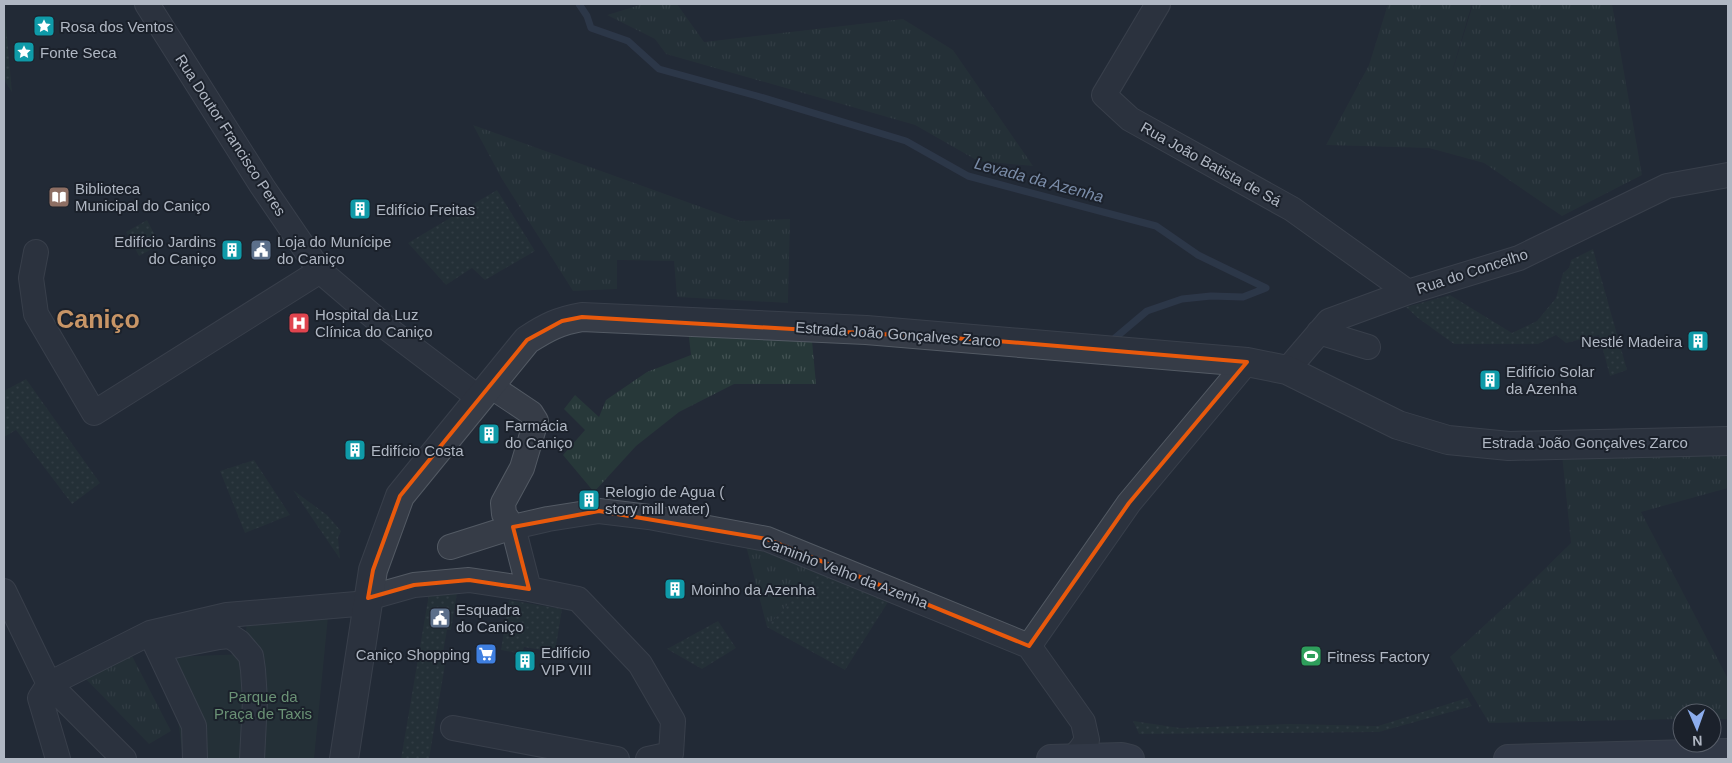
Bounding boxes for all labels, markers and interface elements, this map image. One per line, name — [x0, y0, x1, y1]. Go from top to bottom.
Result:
place icon: Rosa dos Ventos — [32, 14, 56, 38]
place label: Rosa dos Ventos — [60, 18, 173, 35]
place icon: Fonte Seca — [12, 40, 36, 64]
place label: Fonte Seca — [40, 44, 117, 61]
street label: Rua Doutor Francisco Peres — [172, 51, 290, 219]
street label: Rua João Batista de Sá — [1138, 118, 1285, 210]
water label: Levada da Azenha — [973, 155, 1105, 205]
place label: Biblioteca Municipal do Caniço — [75, 180, 210, 214]
library icon: Biblioteca Municipal do Caniço — [47, 185, 71, 209]
building icon: Edifício Freitas — [348, 197, 372, 221]
place label: Edifício Freitas — [376, 201, 475, 218]
place label: Edifício Jardins do Caniço — [114, 233, 216, 267]
place label: Loja do Munícipe do Caniço — [277, 233, 391, 267]
building icon: Edifício Jardins do Caniço — [220, 238, 244, 262]
public building icon: Loja do Munícipe do Caniço — [249, 238, 273, 262]
street label: Rua do Concelho — [1414, 245, 1530, 297]
district label: Caniço — [56, 305, 140, 333]
place label: Hospital da Luz Clínica do Caniço — [315, 306, 433, 340]
hospital icon: Hospital da Luz Clínica do Caniço — [287, 311, 311, 335]
street label: Estrada João Gonçalves Zarco — [795, 318, 1001, 350]
building icon: Nestlé Madeira — [1686, 329, 1710, 353]
place label: Nestlé Madeira — [1581, 333, 1683, 350]
place label: Edifício Solar da Azenha — [1506, 363, 1594, 397]
building icon: Edifício Solar da Azenha — [1478, 368, 1502, 392]
place label: Farmácia do Caniço — [505, 417, 573, 451]
building icon: Farmácia do Caniço — [477, 422, 501, 446]
street label: Estrada João Gonçalves Zarco — [1482, 434, 1688, 451]
building icon: Edifício Costa — [343, 438, 367, 462]
place label: Edifício Costa — [371, 442, 464, 459]
place label: Relogio de Agua ( story mill water) — [605, 483, 724, 517]
building icon: Relogio de Agua ( story mill water) — [577, 488, 601, 512]
street label: Caminho Velho da Azenha — [759, 532, 931, 612]
building icon: Moinho da Azenha — [663, 577, 687, 601]
place label: Moinho da Azenha — [691, 581, 816, 598]
place label: Esquadra do Caniço — [456, 601, 524, 635]
public building icon: Esquadra do Caniço — [428, 606, 452, 630]
supermarket icon: Caniço Shopping — [474, 642, 498, 666]
place label: Edifício VIP VIII — [541, 644, 592, 678]
sports icon: Fitness Factory — [1299, 644, 1323, 668]
place label: Caniço Shopping — [356, 646, 470, 663]
place label: Fitness Factory — [1327, 648, 1430, 665]
building icon: Edifício VIP VIII — [513, 649, 537, 673]
park label: Parque da Praça de Taxis — [214, 688, 312, 722]
north arrow — [1672, 703, 1722, 753]
text: N — [1692, 733, 1703, 749]

